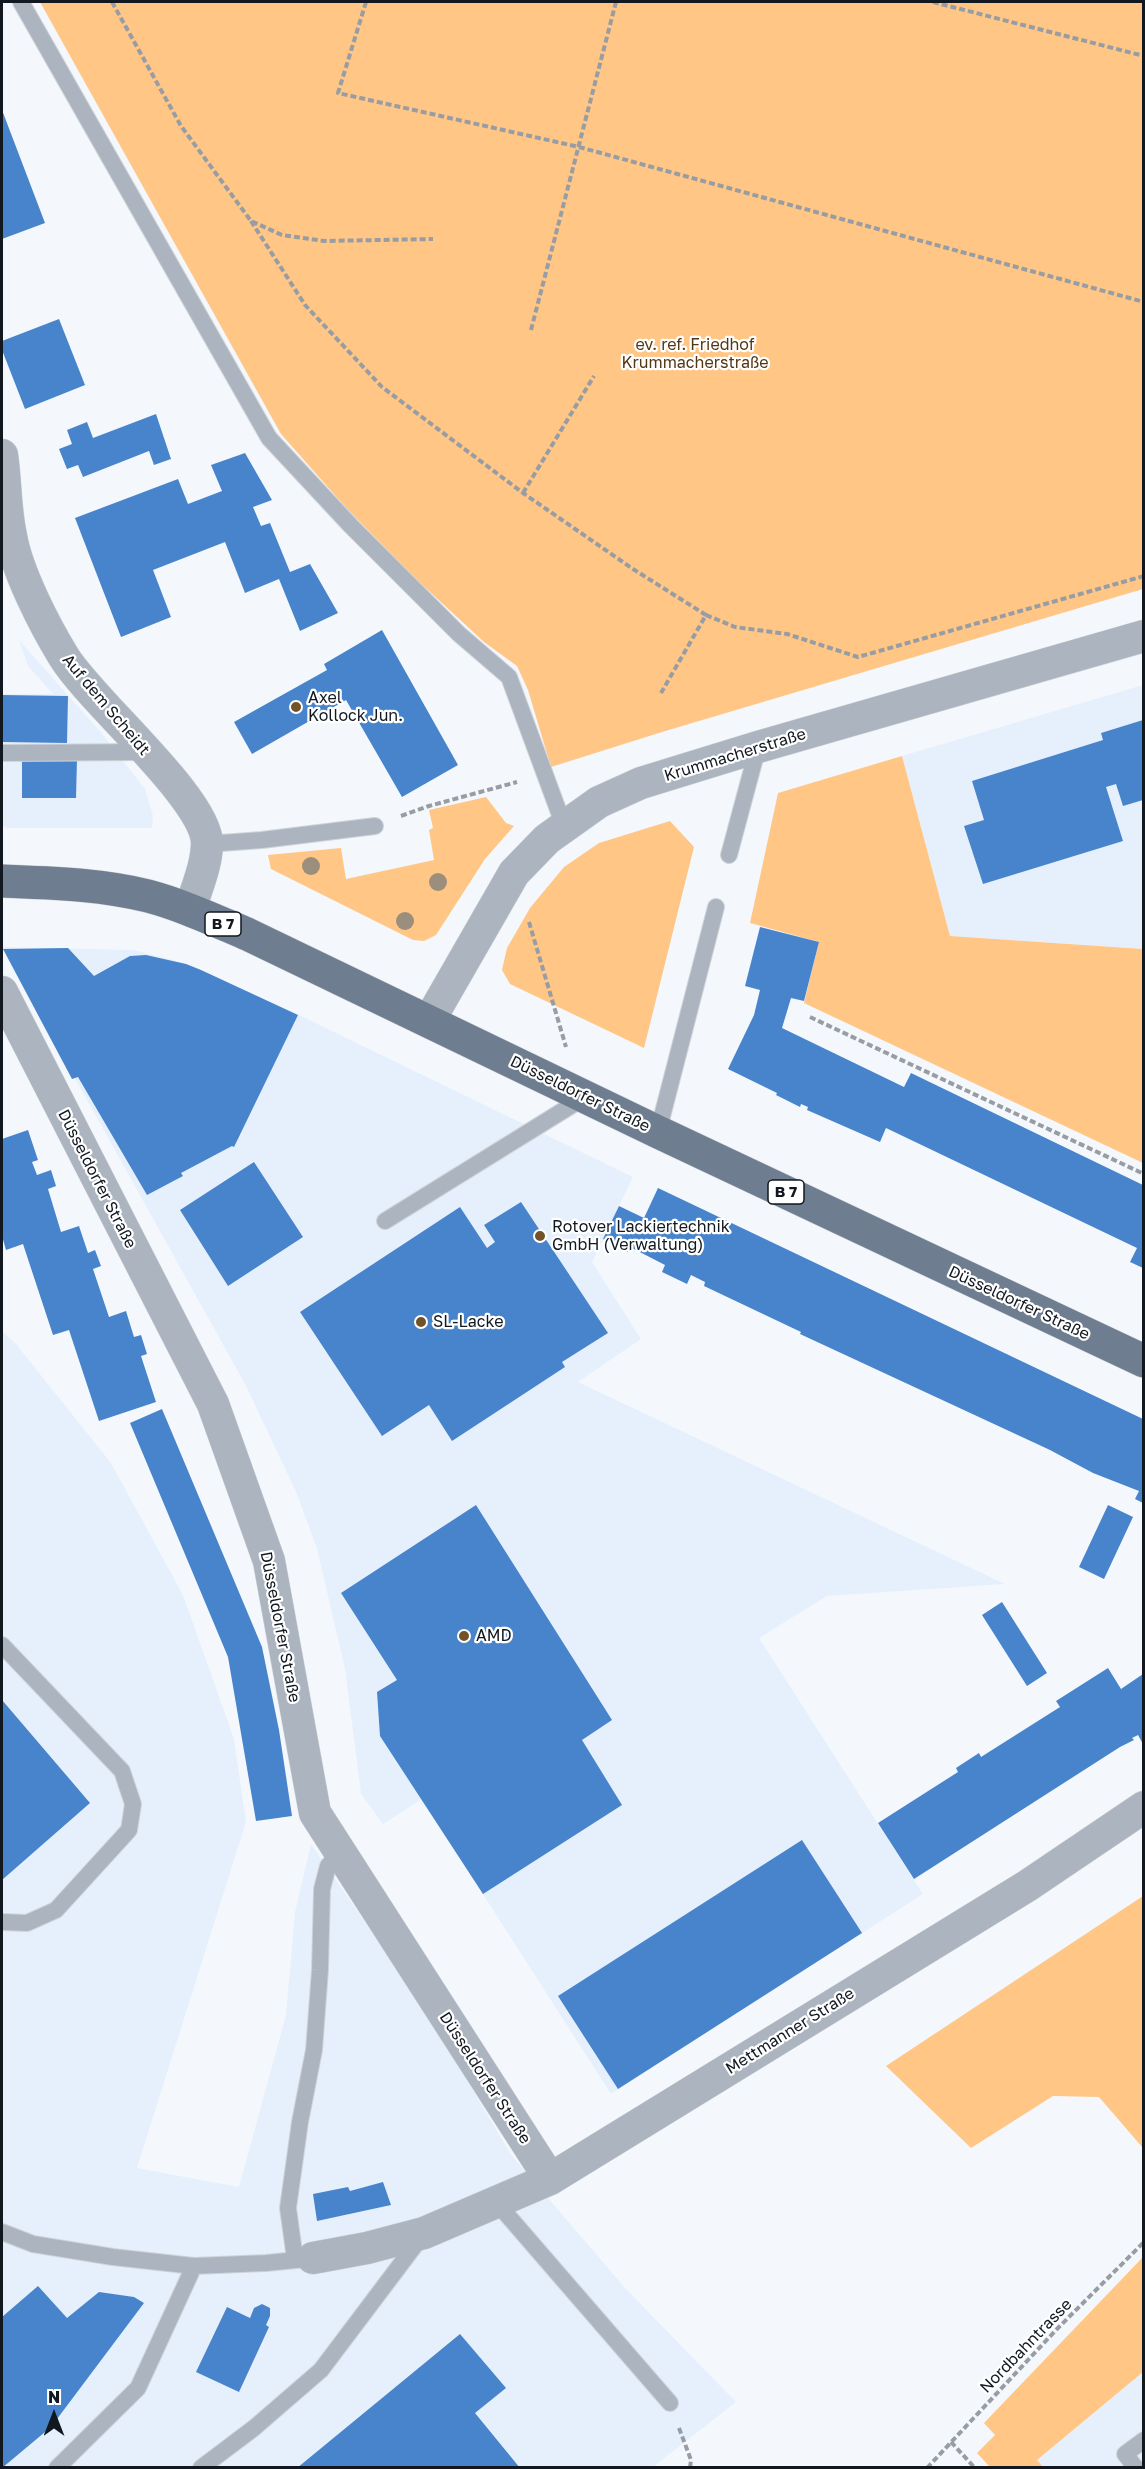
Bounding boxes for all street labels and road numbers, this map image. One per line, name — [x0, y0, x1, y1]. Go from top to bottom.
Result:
street label: Auf dem Scheidt — [58, 651, 154, 759]
street label: Krummacherstraße — [662, 724, 808, 786]
road number: B 7 — [205, 912, 241, 936]
street label: Düsseldorfer Straße — [507, 1052, 653, 1136]
street label: Düsseldorfer Straße — [54, 1106, 140, 1252]
road number: B 7 — [768, 1180, 804, 1204]
street label: Düsseldorfer Straße — [945, 1262, 1093, 1344]
street label: Düsseldorfer Straße — [256, 1550, 304, 1704]
street label: Mettmanner Straße — [722, 1984, 858, 2078]
street label: Düsseldorfer Straße — [435, 2008, 535, 2148]
street label: Nordbahntrasse — [976, 2295, 1076, 2397]

